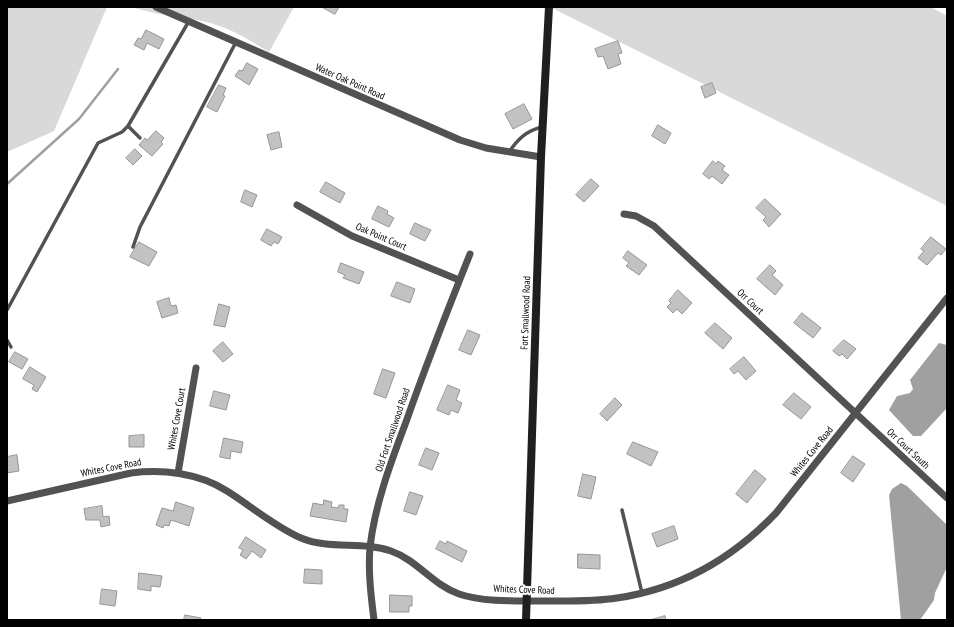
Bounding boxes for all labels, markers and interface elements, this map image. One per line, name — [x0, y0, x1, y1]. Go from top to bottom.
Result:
street label: Water Oak Point Road — [314, 61, 386, 103]
street label: Oak Point Court — [354, 221, 408, 253]
street label: Fort Smallwood Road — [519, 276, 533, 350]
street label: Orr Court — [734, 287, 766, 317]
street label: Old Fort Smallwood Road — [373, 386, 413, 474]
street label: Whites Cove Court — [166, 387, 188, 451]
street label: Whites Cove Road — [788, 424, 836, 480]
street label: Orr Court South — [884, 426, 932, 472]
street label: Whites Cove Road — [80, 456, 142, 480]
street label: Whites Cove Road — [493, 583, 555, 597]

